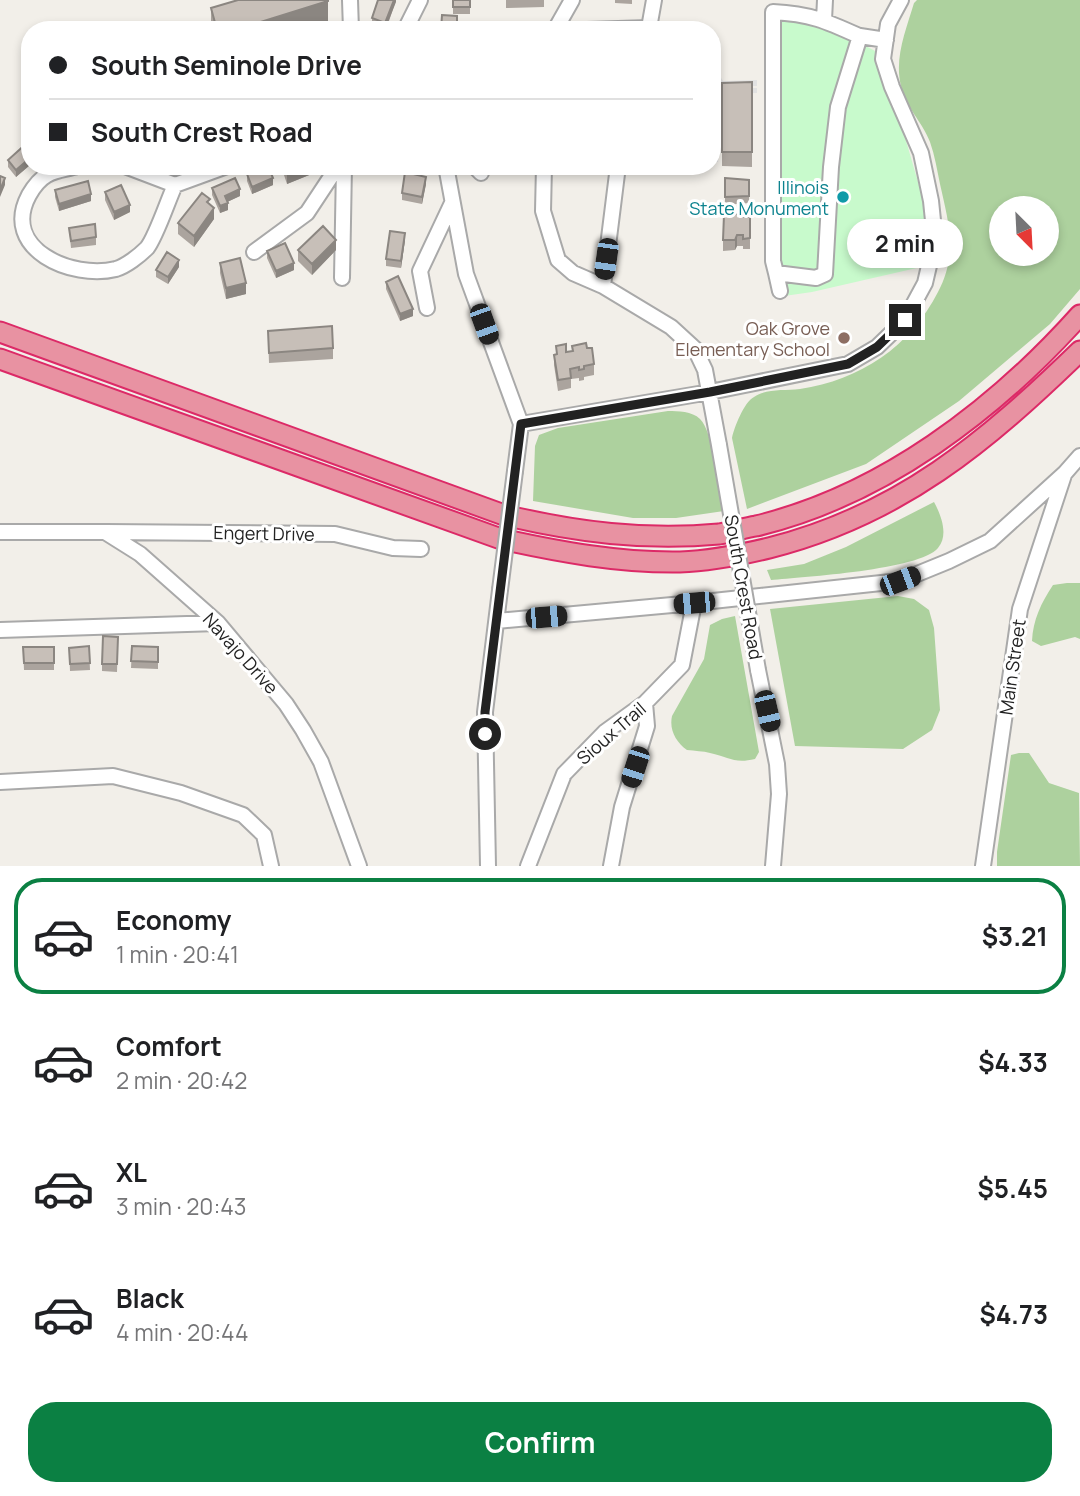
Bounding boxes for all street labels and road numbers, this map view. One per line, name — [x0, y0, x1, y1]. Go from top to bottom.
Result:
street label: South Crest Road — [719, 513, 769, 661]
street label: Engert Drive — [213, 520, 315, 546]
street label: Navajo Drive — [198, 607, 284, 699]
street label: Main Street — [993, 618, 1031, 716]
street label: Sioux Trail — [571, 696, 651, 770]

